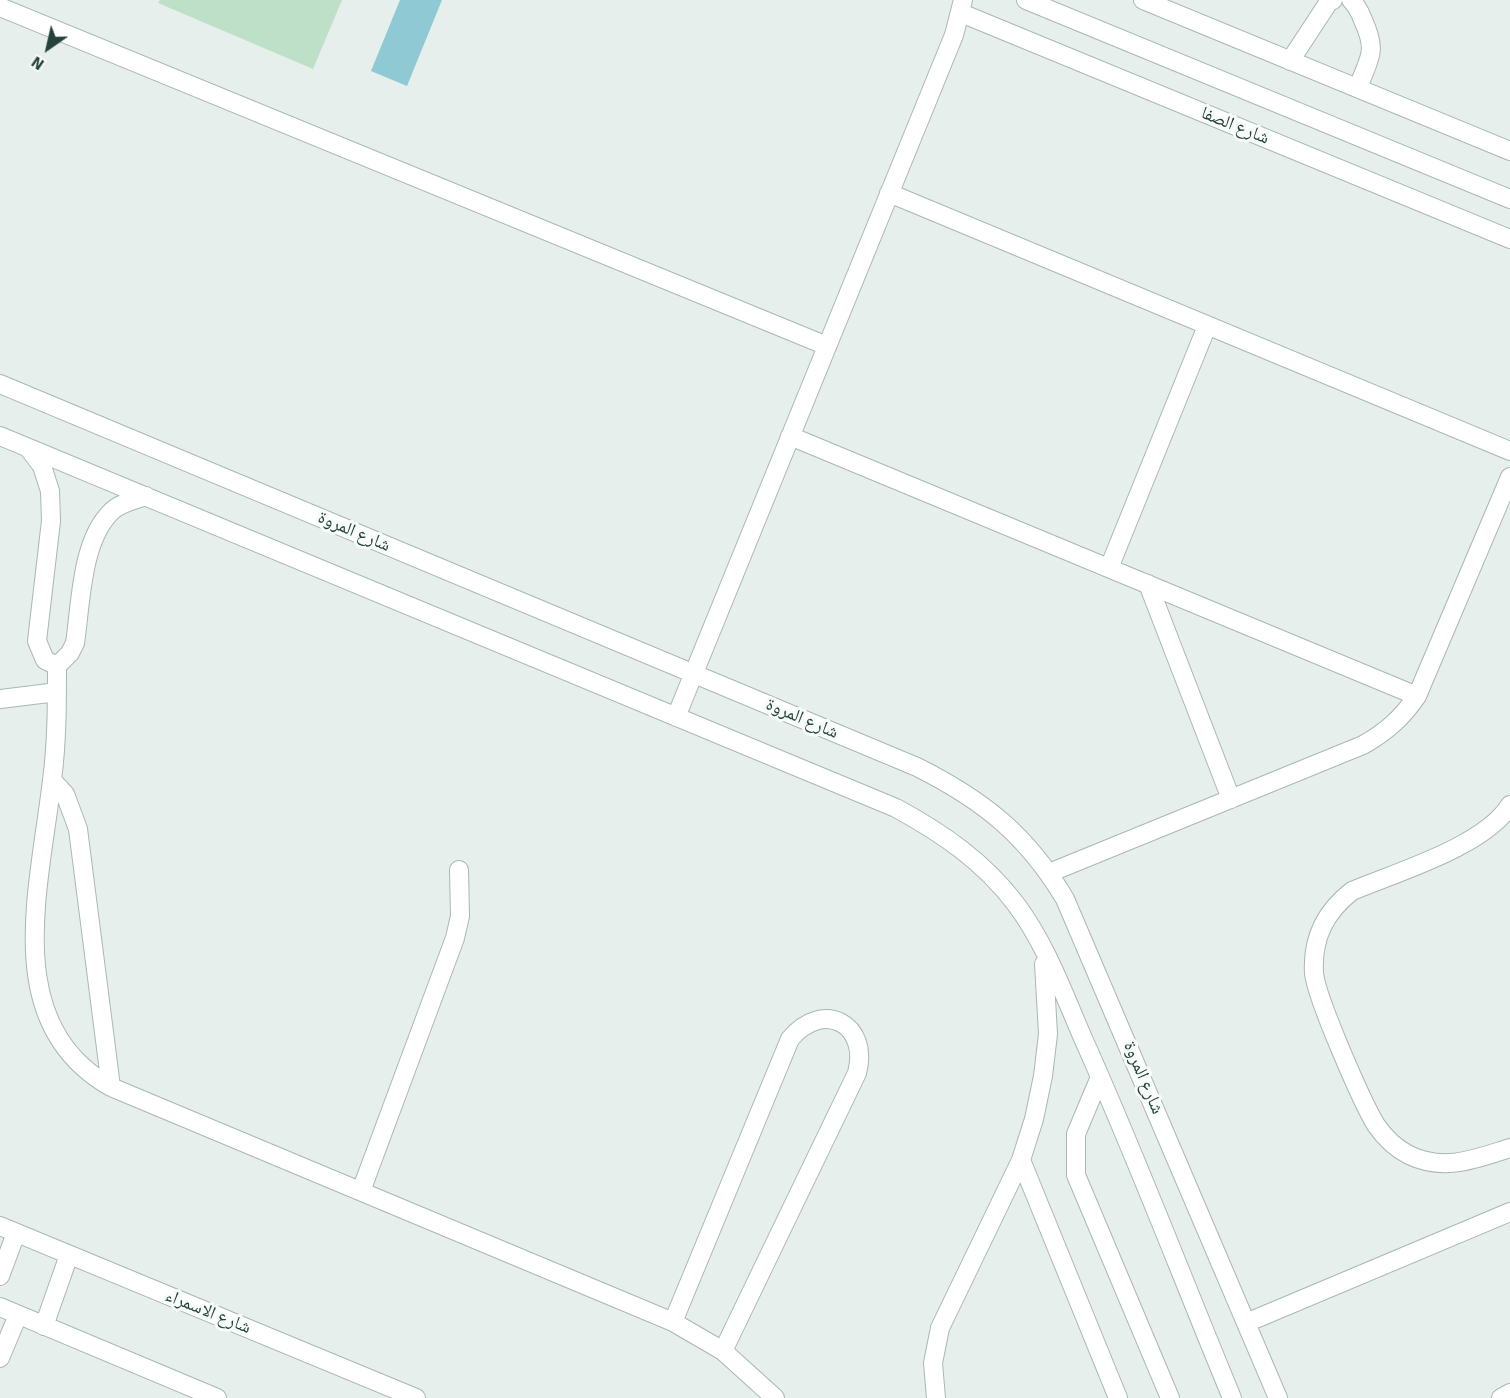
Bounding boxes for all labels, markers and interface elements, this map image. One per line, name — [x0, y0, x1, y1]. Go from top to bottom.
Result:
north arrow — [18, 18, 78, 78]
text: N — [28, 52, 48, 74]
street label: شارع الصفا — [1198, 103, 1272, 149]
street label: شارع المروة — [314, 507, 394, 557]
street label: شارع المروة — [762, 694, 842, 744]
street label: شارع المروة — [1118, 1038, 1168, 1118]
street label: شارع الاسمراء — [162, 1285, 254, 1339]

